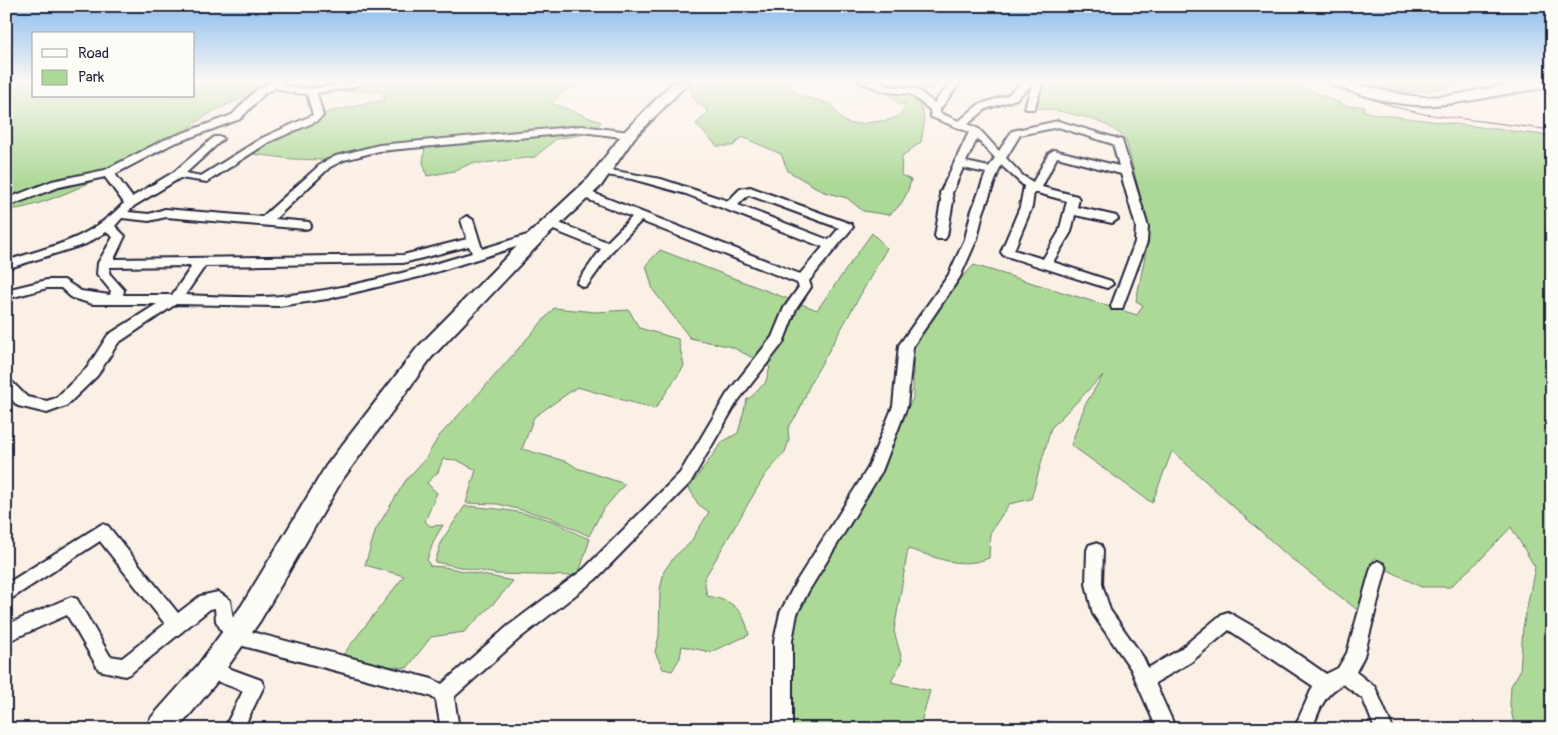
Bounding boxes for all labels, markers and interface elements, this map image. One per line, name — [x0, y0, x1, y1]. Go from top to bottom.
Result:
legend — [32, 32, 195, 98]
text: Road — [78, 44, 109, 63]
text: Park — [78, 68, 105, 87]

